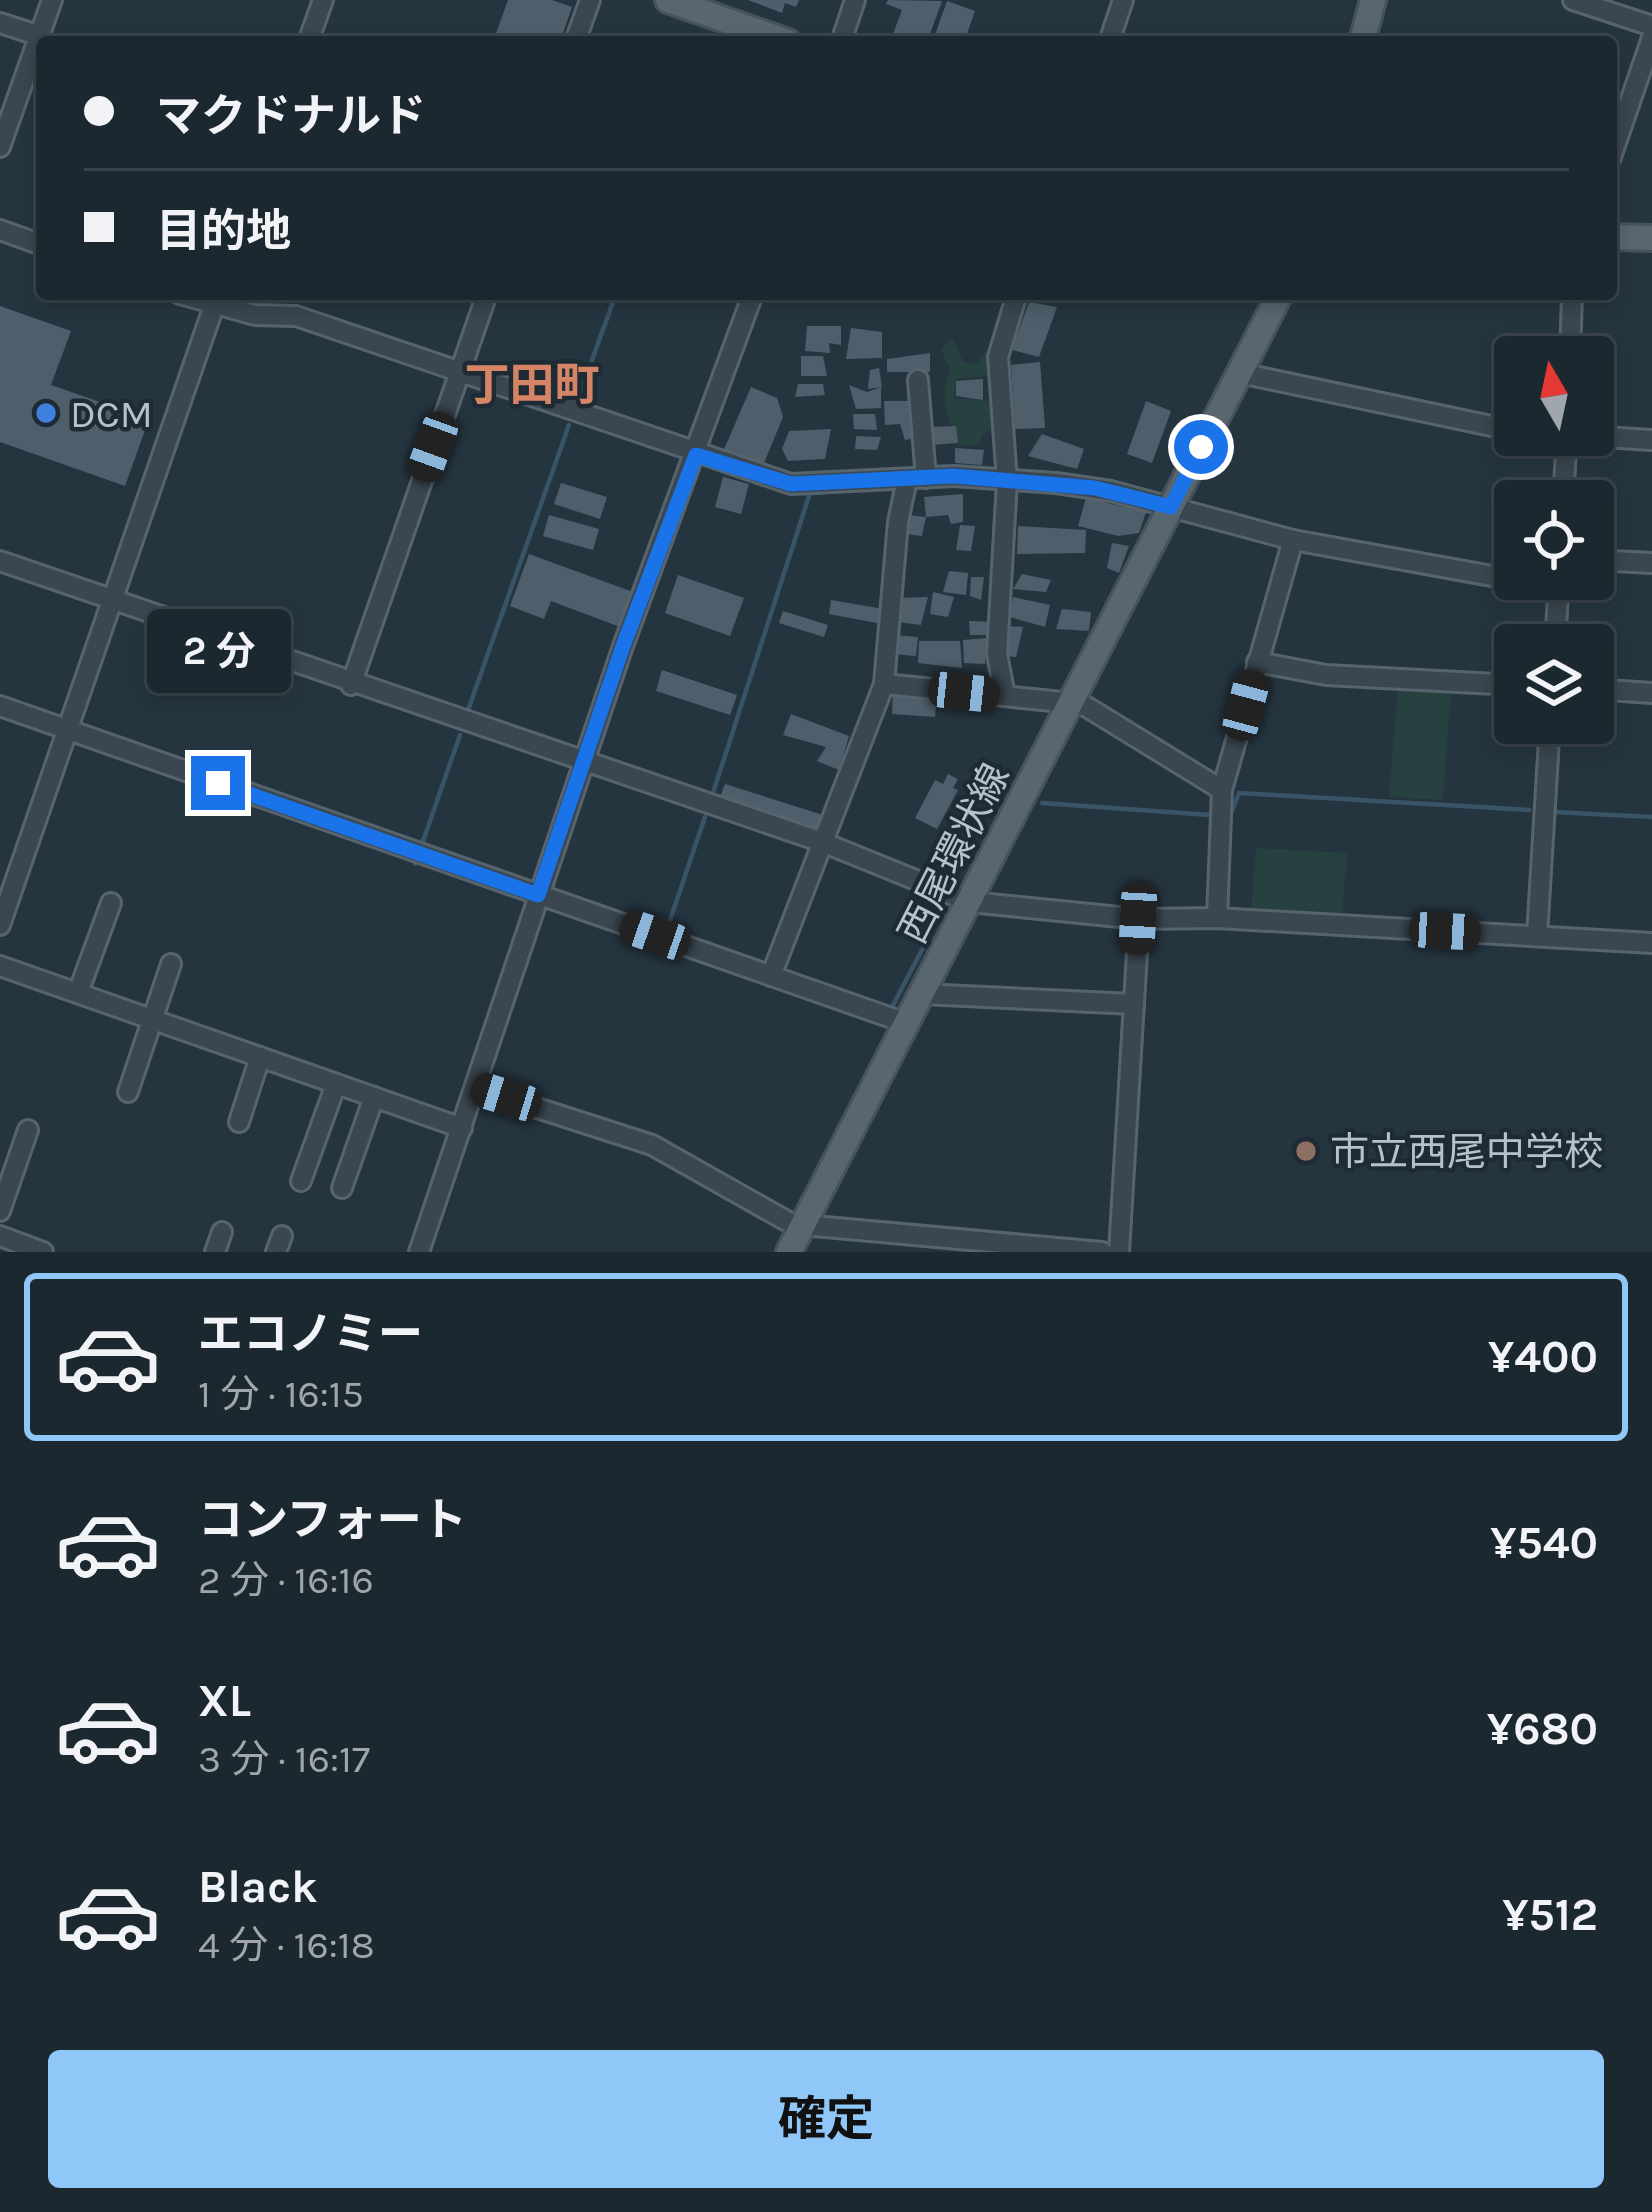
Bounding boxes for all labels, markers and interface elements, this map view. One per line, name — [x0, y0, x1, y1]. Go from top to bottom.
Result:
text: マクドナルド — [156, 90, 426, 142]
text: 目的地 — [156, 205, 291, 257]
north arrow — [1494, 336, 1614, 456]
map controls — [1494, 336, 1614, 744]
district label: 丁田町 — [464, 359, 600, 411]
place label: DCM — [70, 391, 153, 437]
marker: DCM — [33, 400, 59, 426]
car — [404, 407, 462, 487]
route start — [1174, 420, 1228, 474]
button: locate — [1494, 480, 1614, 600]
callout: 2 分 — [146, 609, 290, 693]
button: layers — [1494, 624, 1614, 744]
text: 2 分 — [183, 628, 255, 674]
car — [1219, 666, 1273, 744]
car — [926, 670, 1002, 714]
route end — [191, 756, 245, 810]
street label: 西尾環状線 — [889, 756, 1019, 951]
car — [1118, 882, 1158, 956]
car — [615, 906, 695, 964]
car — [1408, 911, 1482, 951]
car — [466, 1069, 546, 1125]
place label: 市立西尾中学校 — [1330, 1129, 1603, 1175]
marker: 市立西尾中学校 — [1293, 1138, 1319, 1164]
icon: car — [54, 1303, 162, 1411]
text: エコノミー — [198, 1308, 423, 1360]
text: ¥400 — [1488, 1331, 1598, 1383]
text: 1 分 · 16:15 — [198, 1371, 364, 1417]
icon: car — [54, 1489, 162, 1597]
text: コンフォート — [198, 1494, 467, 1546]
text: ¥540 — [1490, 1517, 1598, 1569]
text: 2 分 · 16:16 — [198, 1557, 374, 1603]
icon: car — [54, 1675, 162, 1783]
text: XL — [198, 1675, 251, 1727]
text: ¥680 — [1487, 1703, 1598, 1755]
text: 3 分 · 16:17 — [198, 1736, 370, 1782]
icon: car — [54, 1861, 162, 1969]
text: Black — [198, 1861, 318, 1913]
text: ¥512 — [1502, 1889, 1598, 1941]
text: 4 分 · 16:18 — [198, 1922, 375, 1968]
button: 確定 — [48, 2050, 1604, 2188]

